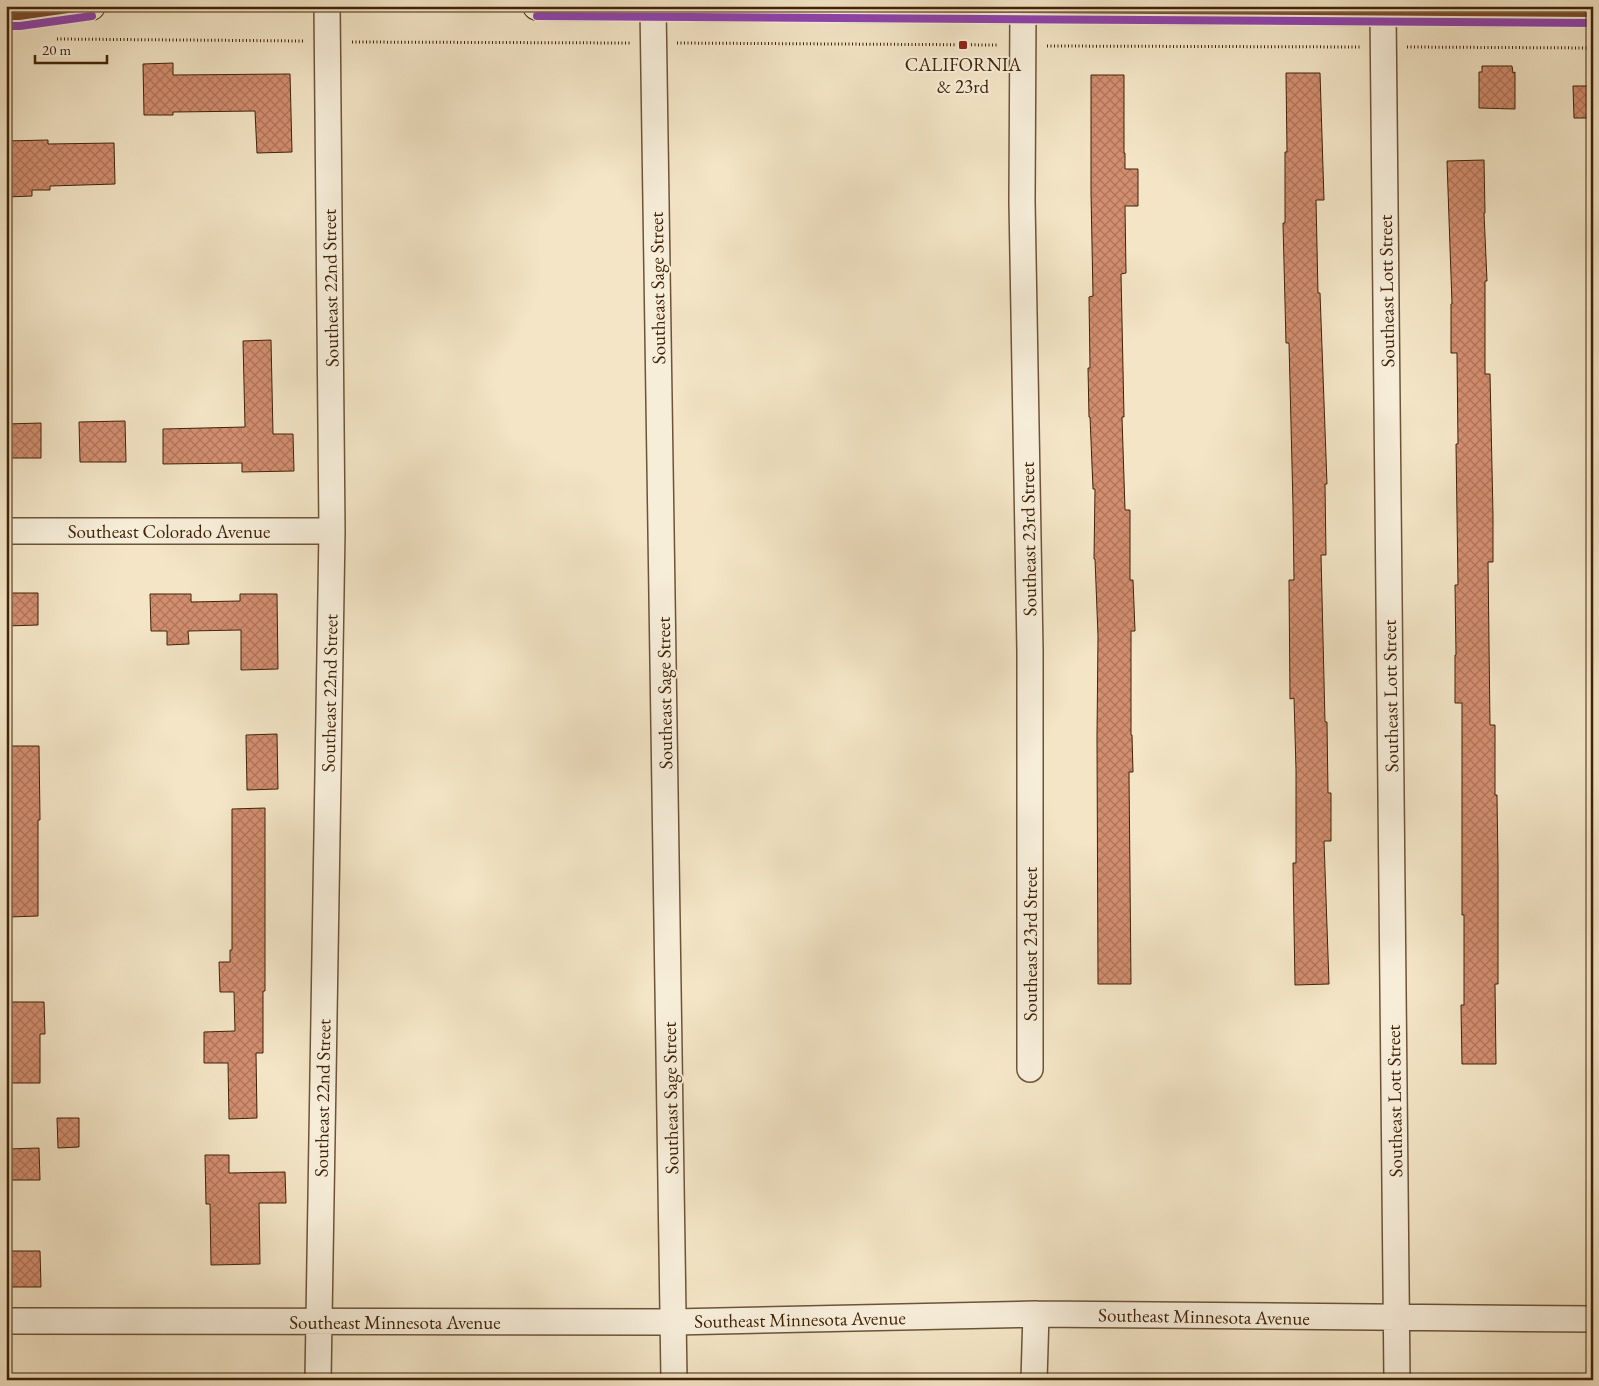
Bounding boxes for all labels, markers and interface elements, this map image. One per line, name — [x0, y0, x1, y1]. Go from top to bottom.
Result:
scale bar — [35, 32, 108, 64]
marker: CALIFORNIA & 23rd — [957, 39, 969, 51]
text: 20 m — [42, 40, 71, 59]
place label: CALIFORNIA & 23rd — [905, 52, 1022, 99]
street label: Southeast 22nd Street — [317, 209, 344, 367]
street label: Southeast Sage Street — [644, 211, 671, 364]
street label: Southeast Lott Street — [1373, 214, 1400, 368]
street label: Southeast 23rd Street — [1015, 461, 1042, 617]
street label: Southeast Colorado Avenue — [68, 519, 270, 544]
street label: Southeast 22nd Street — [316, 614, 343, 772]
street label: Southeast Sage Street — [651, 616, 678, 769]
street label: Southeast Lott Street — [1377, 619, 1404, 773]
street label: Southeast 23rd Street — [1018, 867, 1043, 1021]
street label: Southeast 22nd Street — [309, 1019, 336, 1177]
street label: Southeast Sage Street — [657, 1021, 684, 1174]
street label: Southeast Lott Street — [1381, 1024, 1408, 1178]
street label: Southeast Minnesota Avenue — [1098, 1302, 1310, 1331]
street label: Southeast Minnesota Avenue — [694, 1305, 906, 1334]
street label: Southeast Minnesota Avenue — [289, 1310, 501, 1335]

